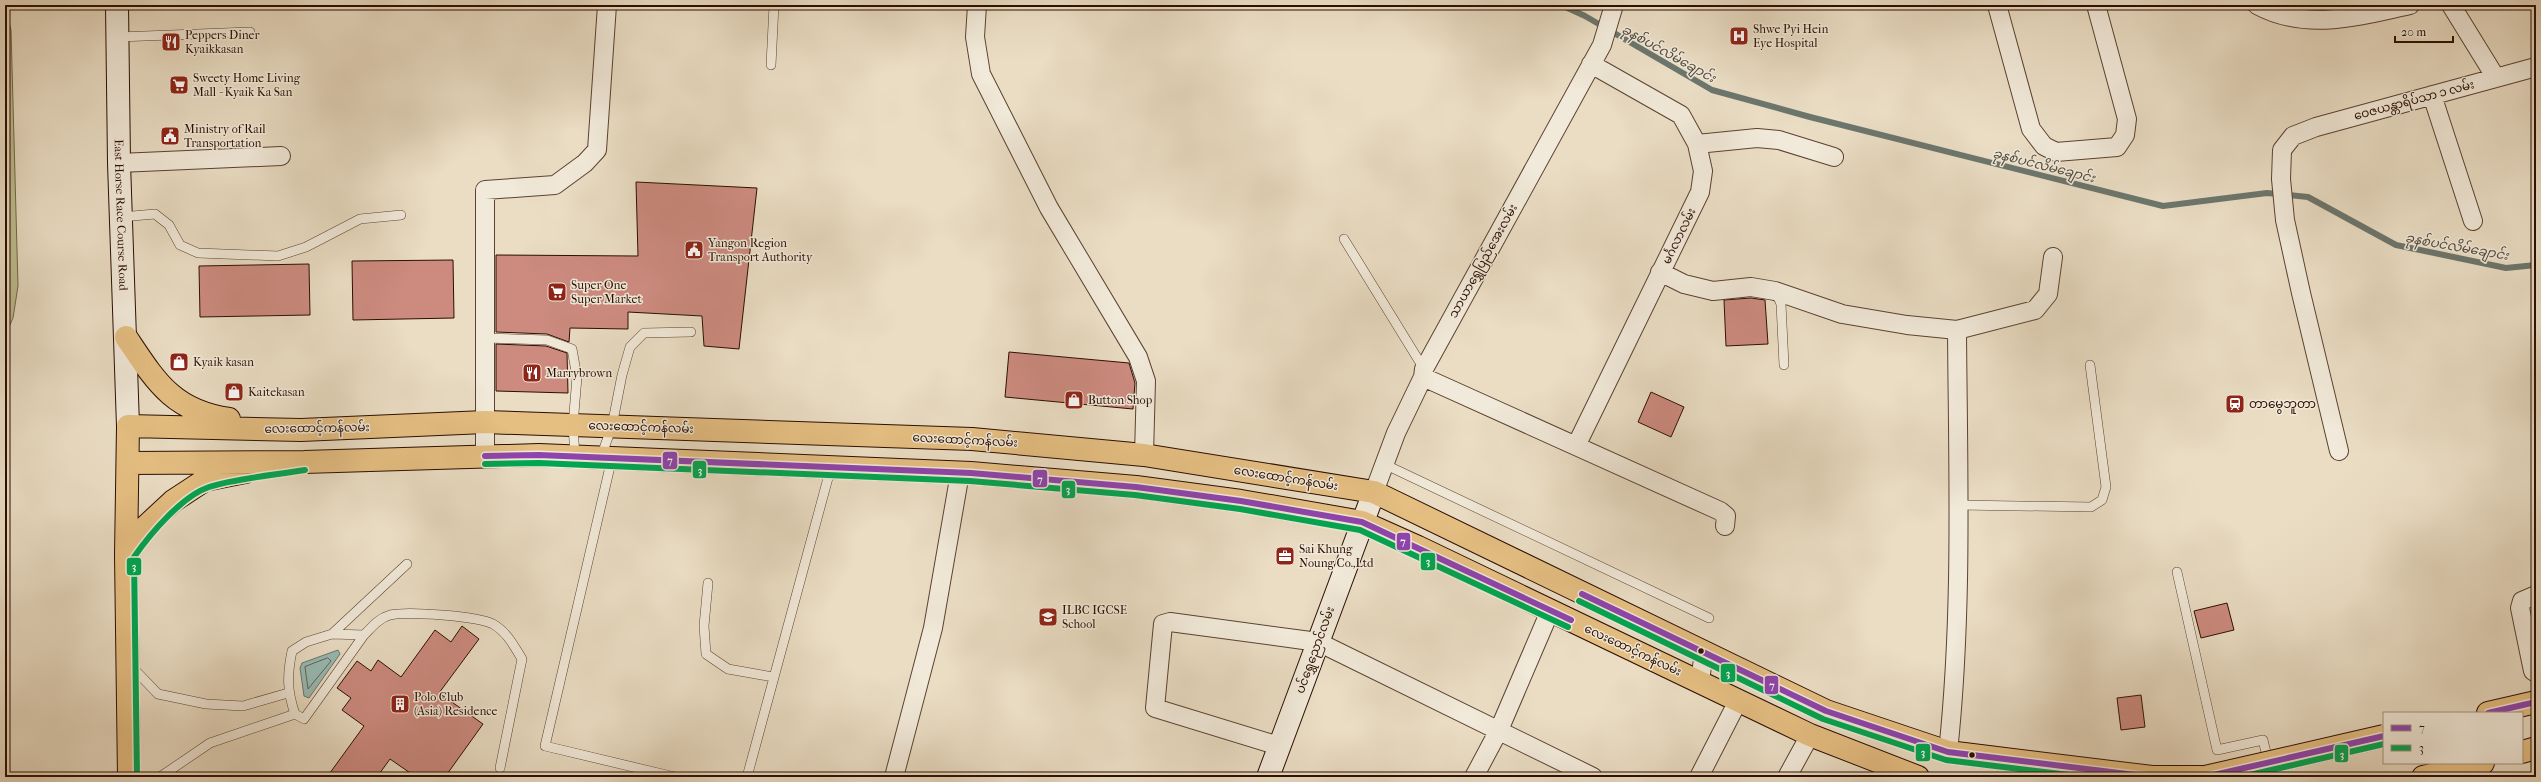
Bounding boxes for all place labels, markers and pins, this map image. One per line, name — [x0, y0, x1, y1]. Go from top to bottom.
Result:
place label: Shwe Pyi Hein Eye Hospital — [1753, 22, 1828, 50]
hospital icon: Shwe Pyi Hein Eye Hospital — [1728, 25, 1750, 47]
place label: Peppers Diner Kyaikkasan — [185, 28, 261, 56]
restaurant icon: Peppers Diner Kyaikkasan — [160, 31, 182, 53]
place label: Sweety Home Living Mall - Kyaik Ka San — [193, 71, 301, 99]
supermarket icon: Sweety Home Living Mall - Kyaik Ka San — [168, 74, 190, 96]
place label: Ministry of Rail Transportation — [184, 122, 266, 150]
public building icon: Ministry of Rail Transportation — [159, 125, 181, 147]
place label: Yangon Region Transport Authority — [707, 236, 813, 264]
public building icon: Yangon Region Transport Authority — [683, 239, 705, 261]
place label: Super One Super Market — [571, 278, 643, 306]
supermarket icon: Super One Super Market — [546, 281, 568, 303]
shop icon: Kyaik kasan — [168, 351, 190, 373]
place label: Kyaik kasan — [193, 355, 254, 369]
restaurant icon: Marrybrown — [521, 362, 543, 384]
place label: Marrybrown — [546, 366, 612, 380]
shop icon: Kaitekasan — [223, 381, 245, 403]
place label: Kaitekasan — [248, 385, 305, 399]
shop icon: Button Shop — [1063, 389, 1085, 411]
place label: Button Shop — [1088, 393, 1153, 407]
station icon: တာမွေဘူတာ — [2224, 393, 2246, 415]
place label: တာမွေဘူတာ — [2249, 397, 2316, 414]
place label: Sai Khung Noung Co.,Ltd — [1299, 542, 1374, 570]
office icon: Sai Khung Noung Co.,Ltd — [1274, 545, 1296, 567]
place label: ILBC IGCSE School — [1062, 603, 1127, 631]
school or university icon: ILBC IGCSE School — [1037, 606, 1059, 628]
unlabelled marker — [1696, 646, 1706, 656]
place label: Polo Club (Asia) Residence — [414, 690, 498, 718]
building icon: Polo Club (Asia) Residence — [389, 693, 411, 715]
unlabelled marker — [1967, 750, 1977, 760]

